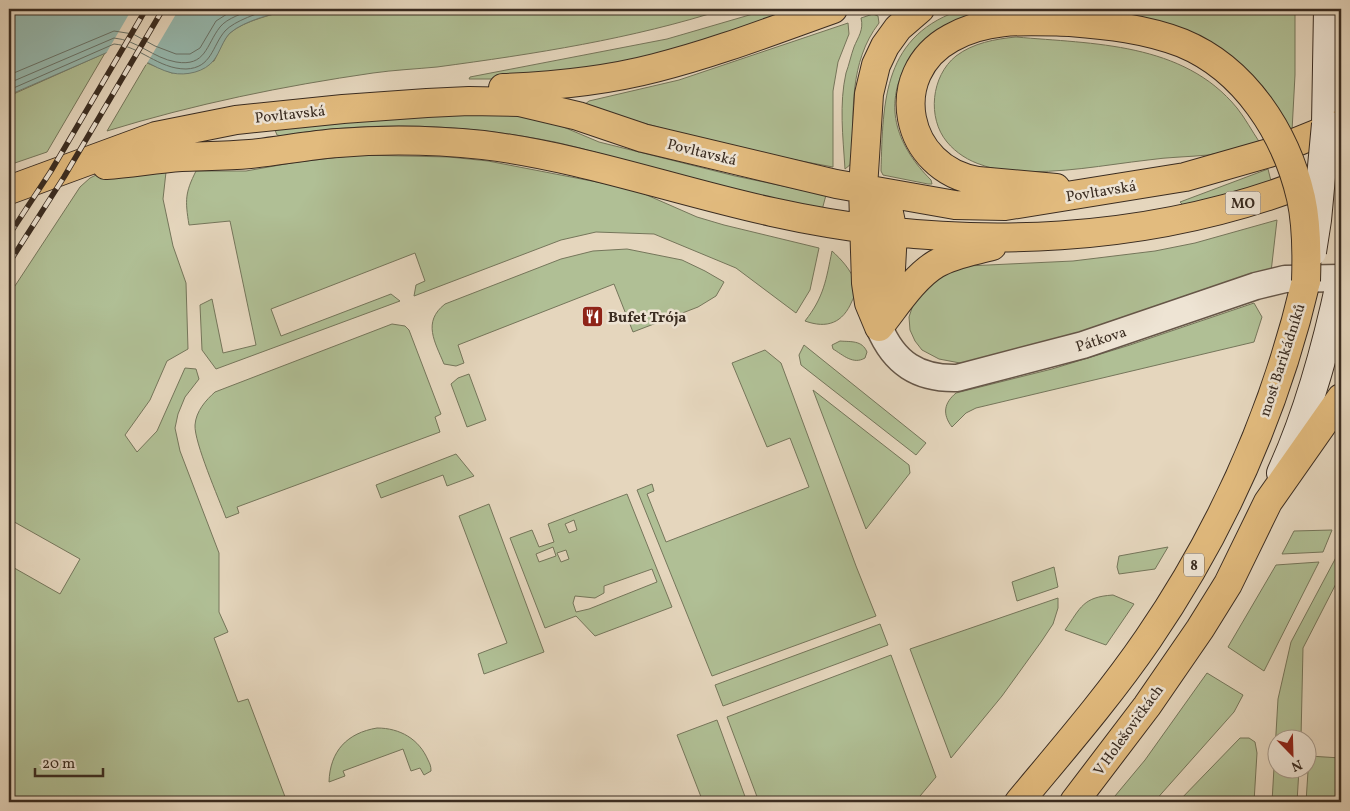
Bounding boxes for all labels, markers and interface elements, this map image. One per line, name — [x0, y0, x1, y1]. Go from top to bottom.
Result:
street label: Povltavská — [254, 101, 327, 130]
street label: Povltavská — [665, 135, 739, 172]
street label: Povltavská — [1065, 177, 1138, 208]
road number: MO — [1226, 192, 1260, 214]
street label: most Barikádníků — [1255, 301, 1312, 420]
restaurant icon: Bufet Trója — [580, 305, 604, 329]
place label: Bufet Trója — [608, 308, 687, 329]
street label: Pátkova — [1073, 322, 1130, 359]
road number: 8 — [1184, 554, 1204, 576]
street label: V Holešovičkách — [1089, 681, 1169, 781]
north arrow — [1268, 728, 1318, 778]
scale bar — [35, 746, 102, 778]
text: 20 m — [42, 754, 75, 775]
text: N — [1288, 754, 1305, 775]

